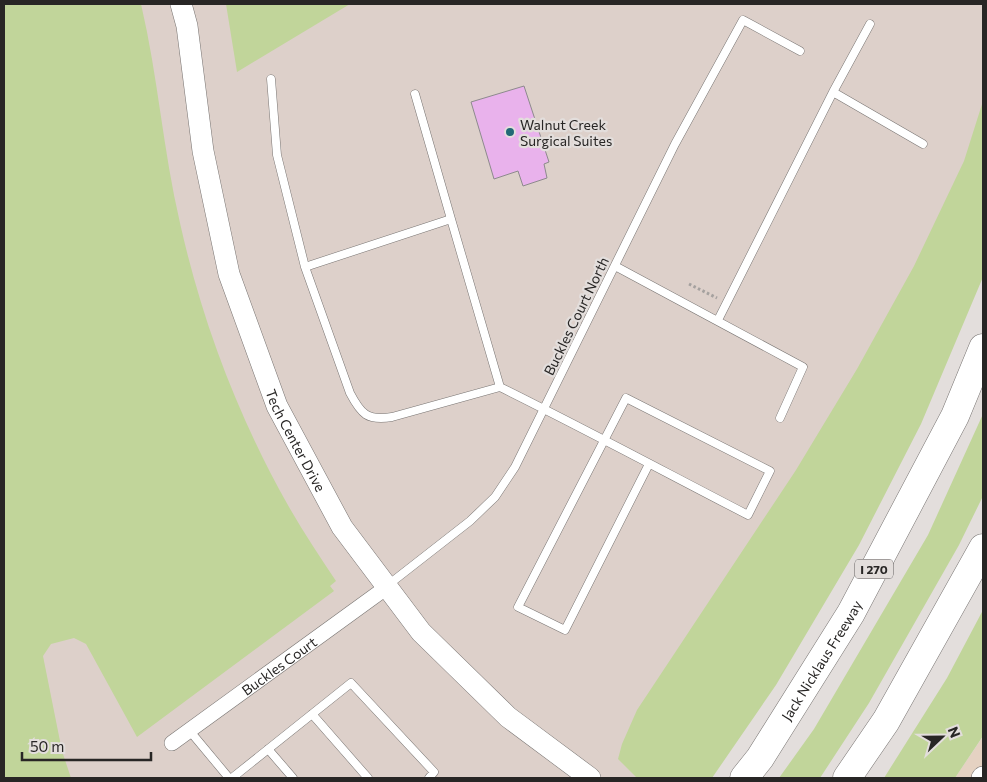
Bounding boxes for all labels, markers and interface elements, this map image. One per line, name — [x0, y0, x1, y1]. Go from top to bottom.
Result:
place label: Walnut Creek Surgical Suites — [520, 116, 612, 149]
marker: Walnut Creek Surgical Suites — [504, 126, 516, 138]
street label: Buckles Court North — [540, 254, 612, 378]
street label: Tech Center Drive — [263, 387, 330, 494]
road number: I 270 — [855, 560, 893, 578]
street label: Jack Nicklaus Freeway — [777, 597, 865, 723]
street label: Buckles Court — [238, 632, 320, 698]
north arrow — [917, 712, 967, 762]
text: N — [945, 724, 964, 740]
scale bar — [22, 730, 151, 762]
text: 50 m — [30, 737, 64, 755]

